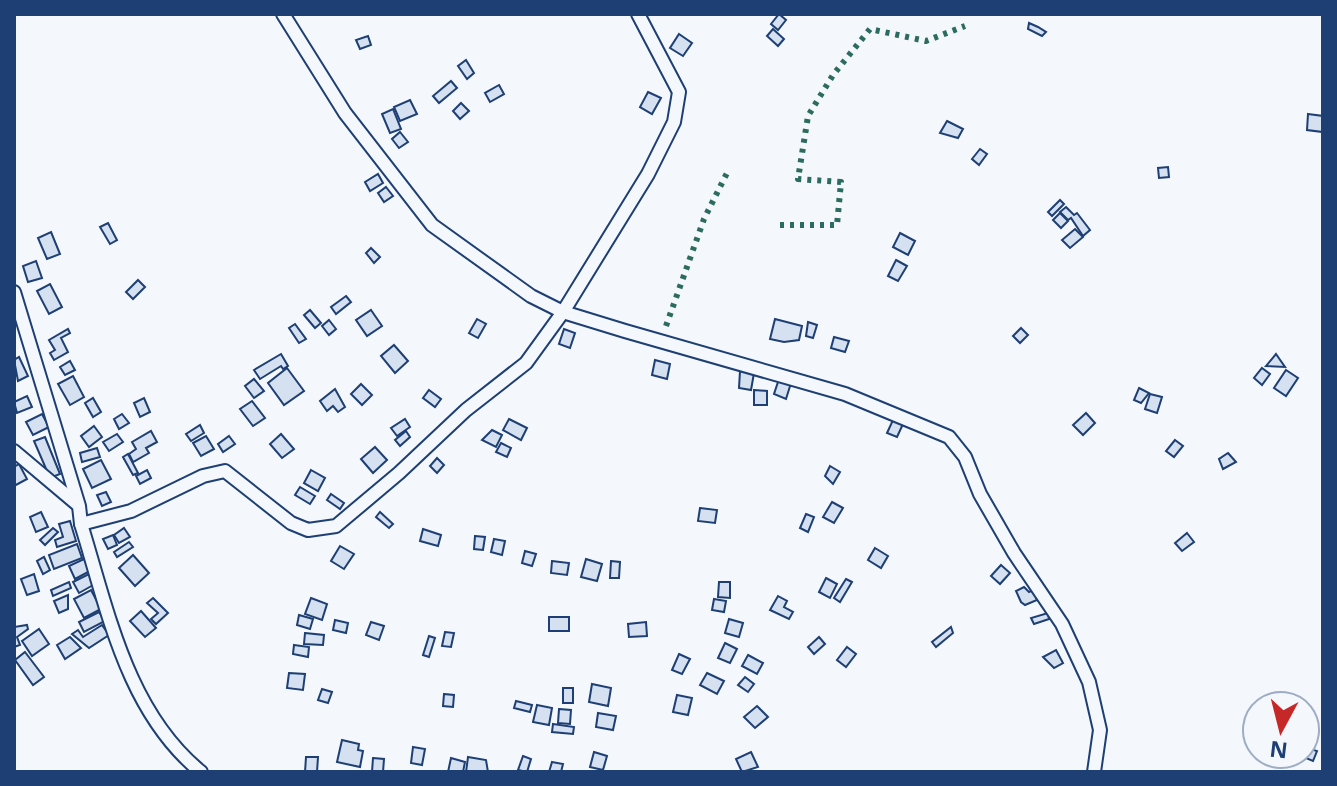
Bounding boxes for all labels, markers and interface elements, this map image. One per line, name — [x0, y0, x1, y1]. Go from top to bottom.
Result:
north arrow — [1241, 690, 1321, 770]
text: N — [1268, 735, 1289, 767]

